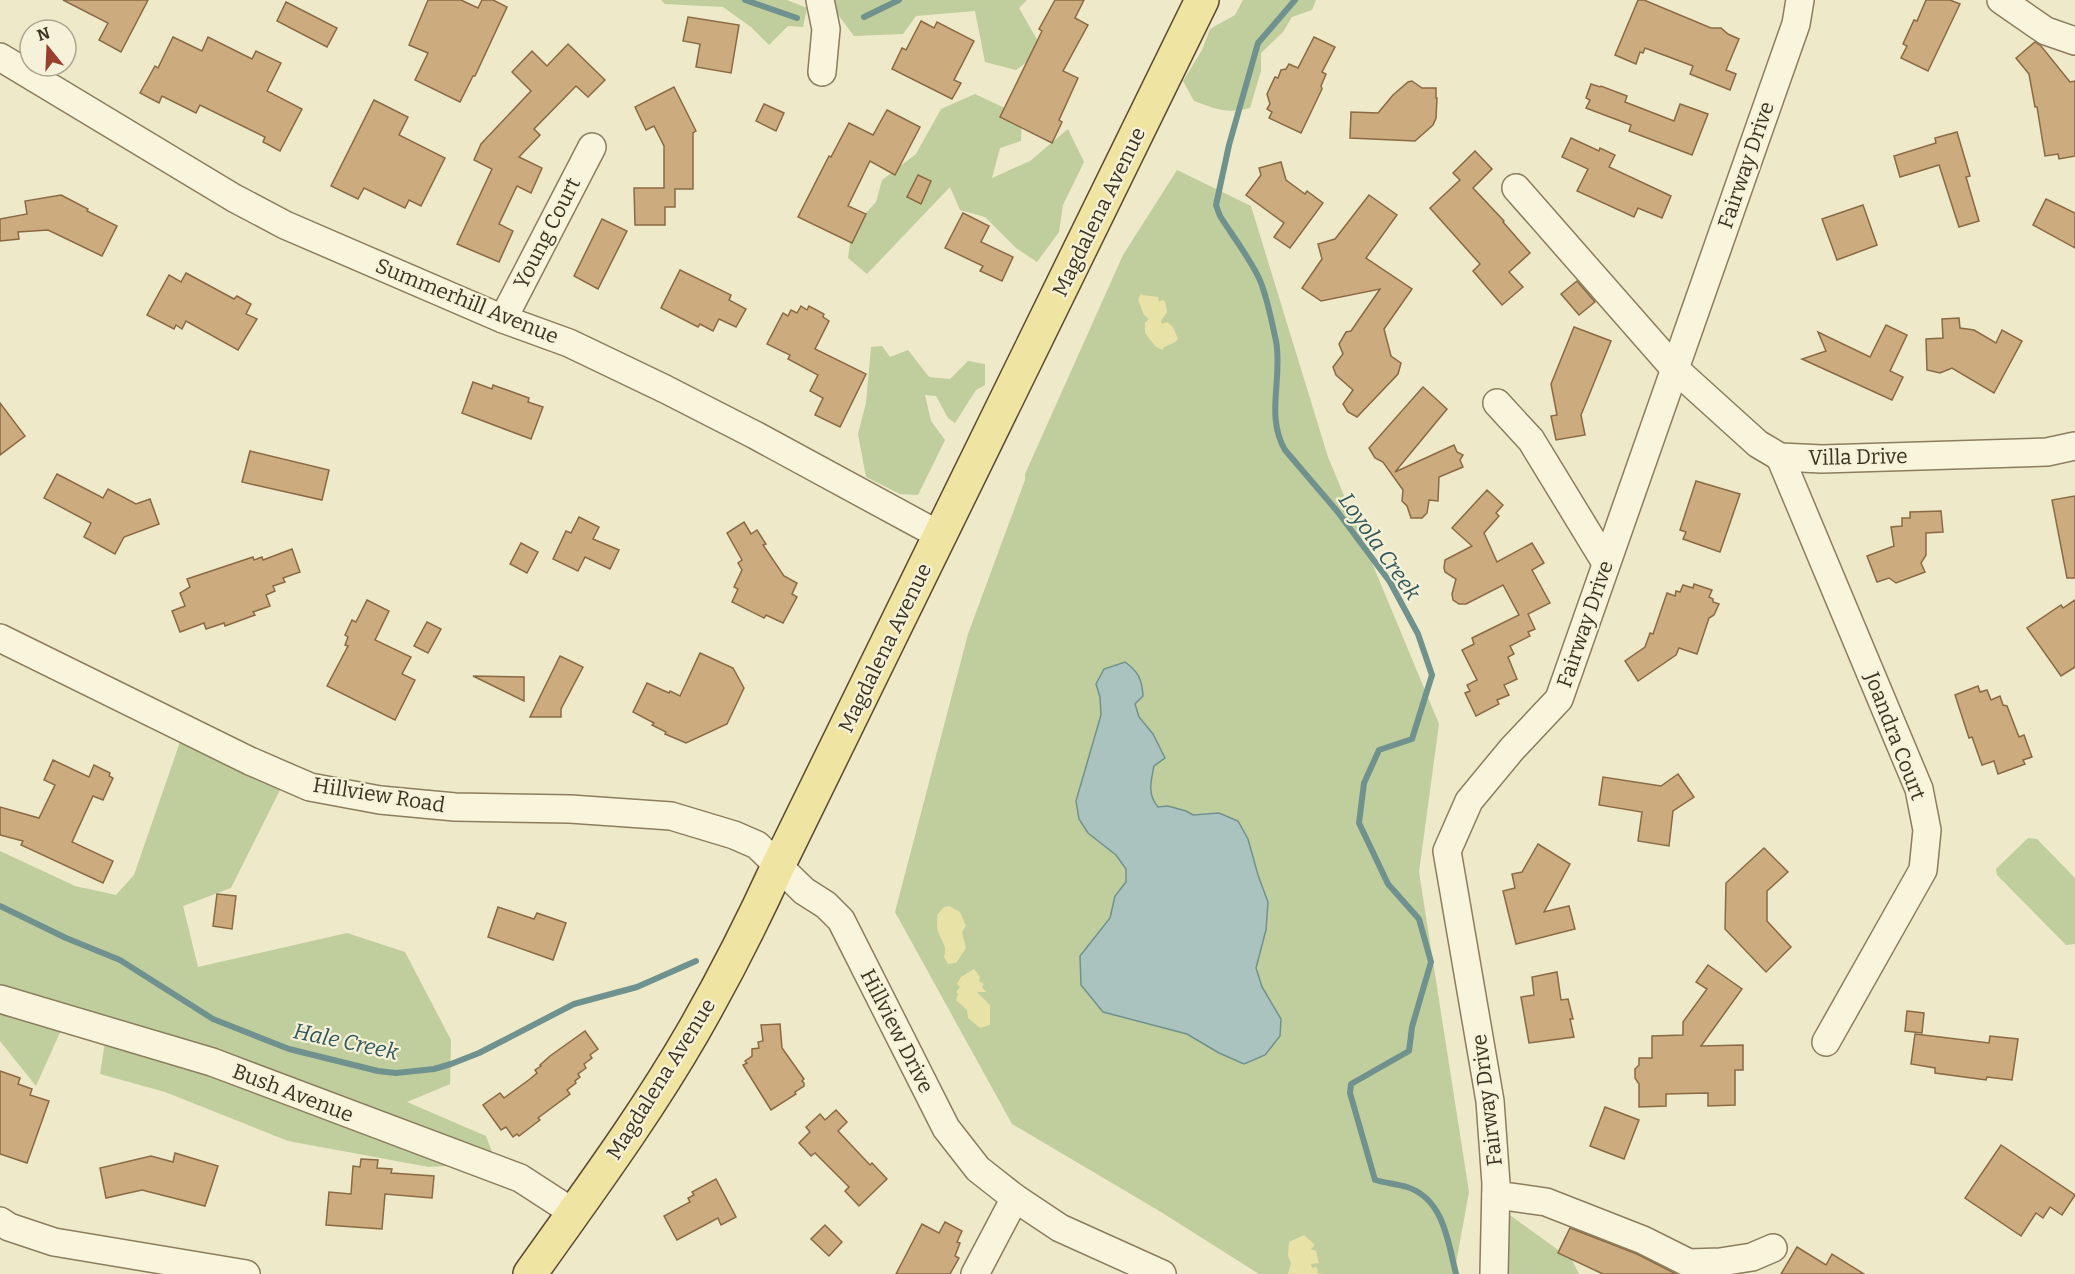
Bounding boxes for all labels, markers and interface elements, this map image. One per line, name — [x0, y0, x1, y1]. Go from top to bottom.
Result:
north arrow — [18, 18, 78, 78]
text: N — [35, 23, 52, 45]
street label: Fairway Drive — [1712, 98, 1780, 232]
street label: Magdalena Avenue — [1047, 123, 1151, 301]
street label: Young Court — [508, 173, 586, 293]
street label: Summerhill Avenue — [372, 252, 562, 350]
street label: Villa Drive — [1808, 443, 1908, 471]
water label: Loyola Creek — [1333, 487, 1427, 606]
street label: Fairway Drive — [1551, 557, 1619, 691]
street label: Magdalena Avenue — [833, 559, 937, 737]
street label: Joandra Court — [1858, 667, 1932, 804]
street label: Hillview Road — [311, 772, 447, 818]
street label: Hillview Drive — [855, 965, 939, 1097]
street label: Magdalena Avenue — [601, 994, 721, 1164]
water label: Hale Creek — [291, 1017, 402, 1066]
street label: Fairway Drive — [1466, 1033, 1508, 1167]
street label: Bush Avenue — [229, 1058, 357, 1128]

